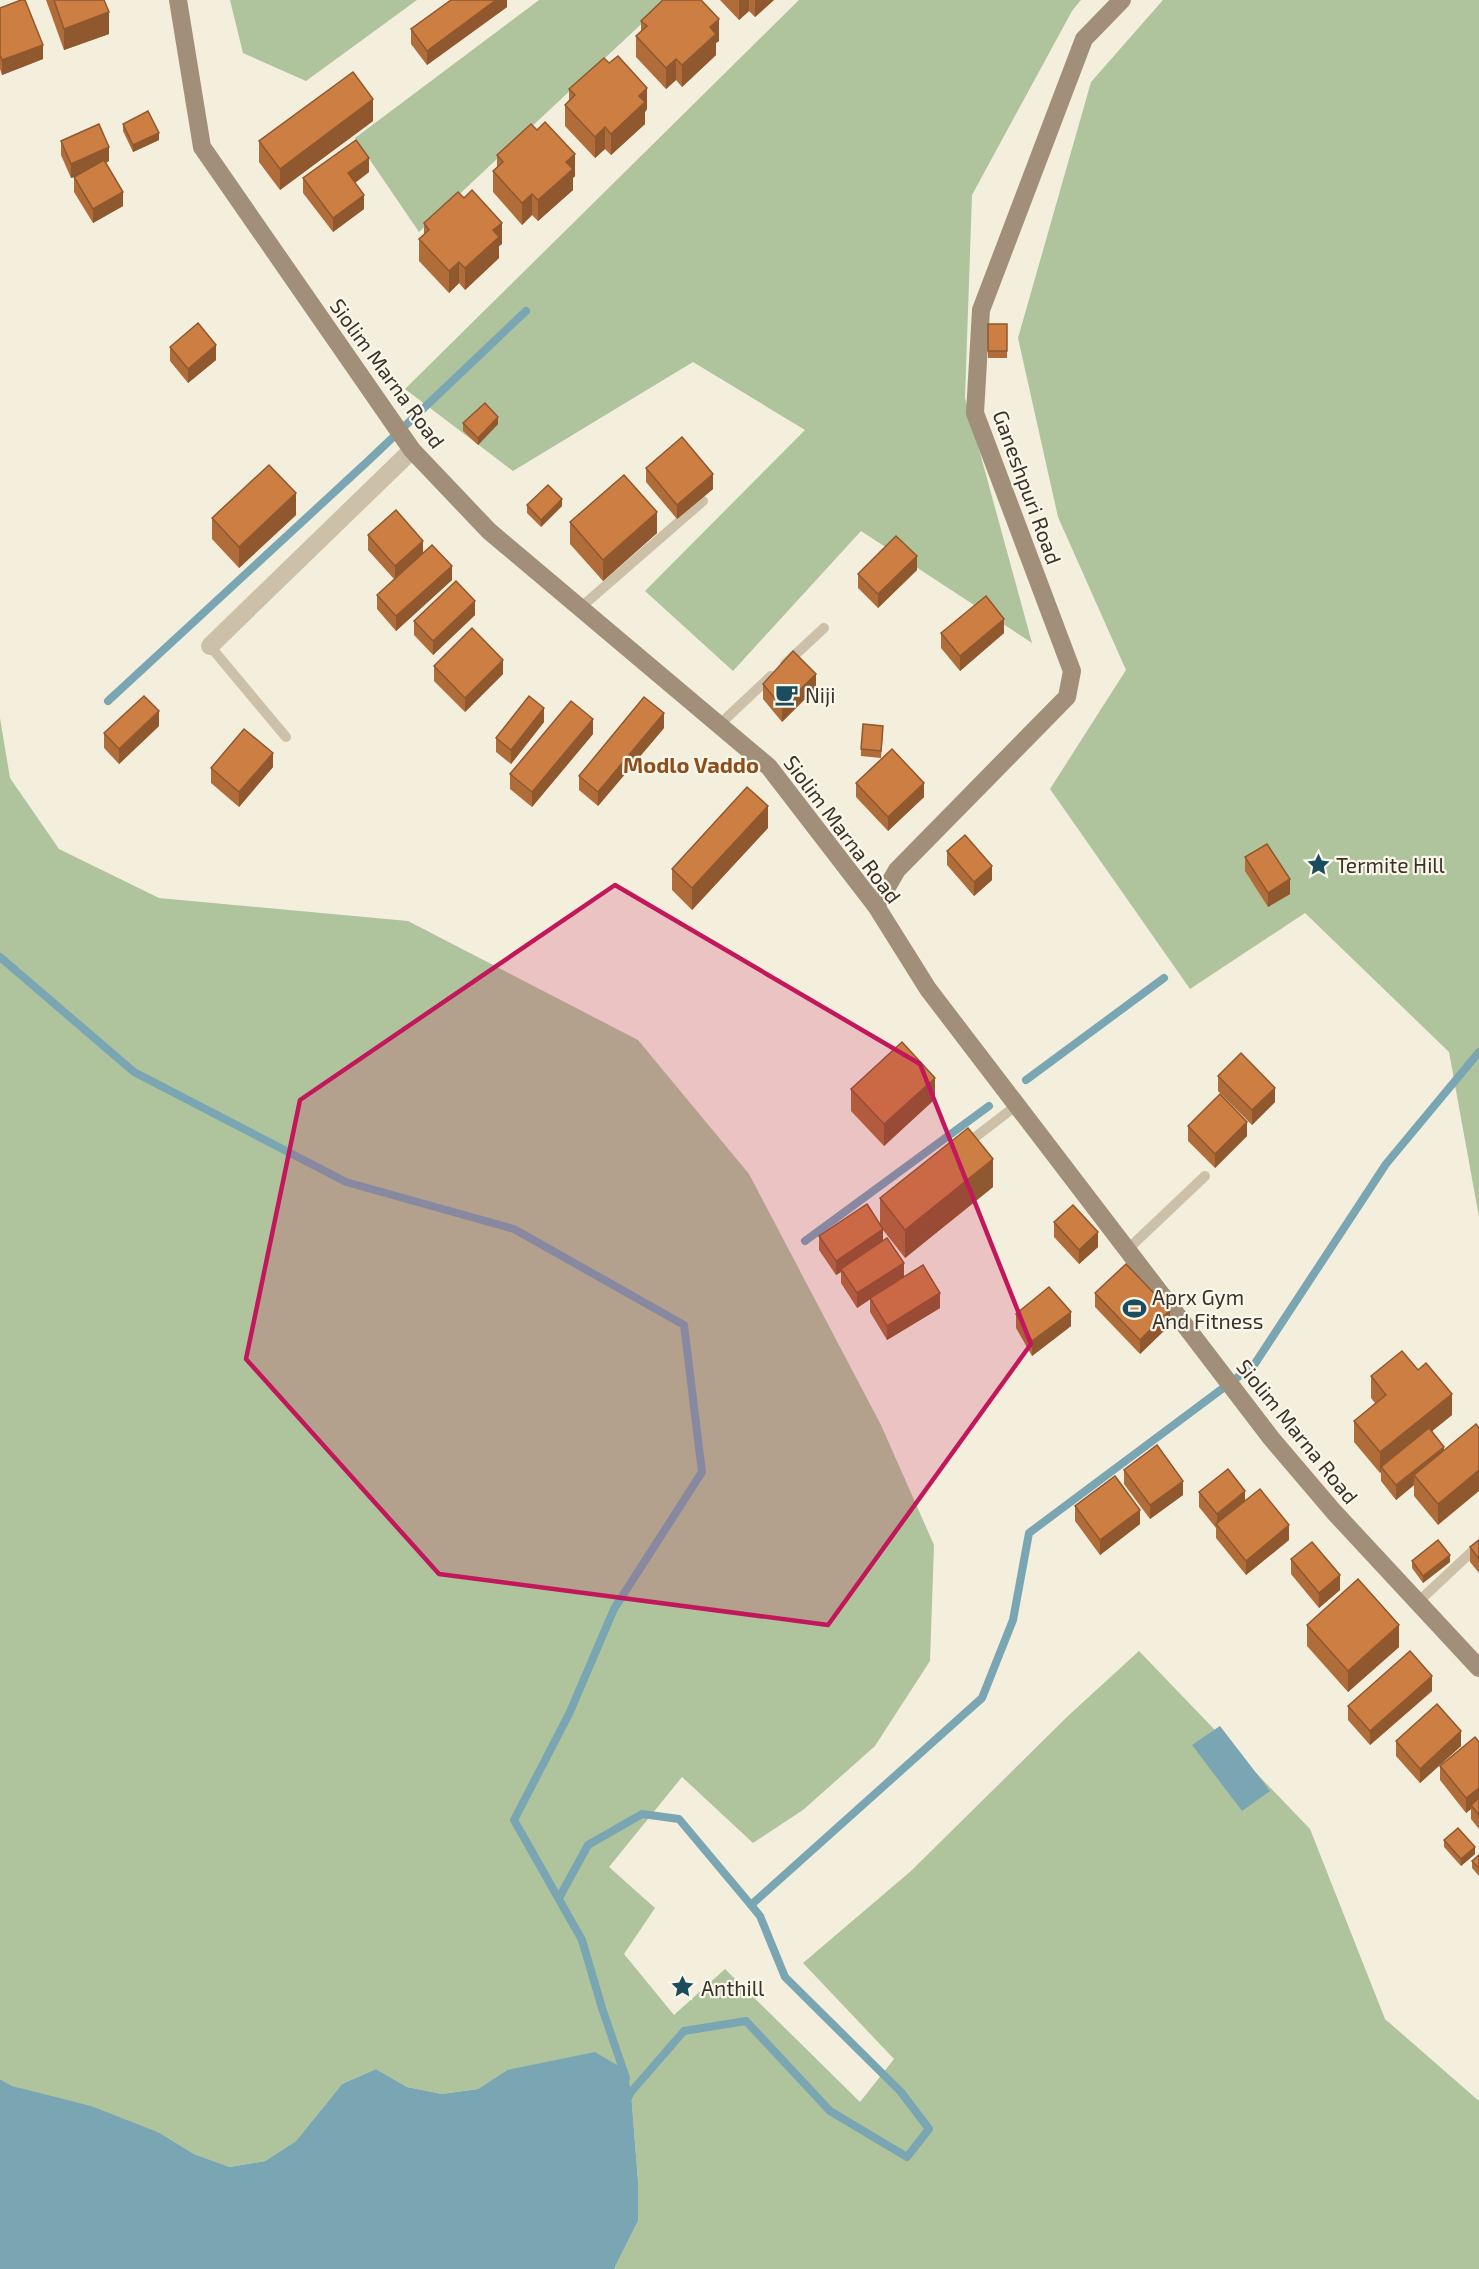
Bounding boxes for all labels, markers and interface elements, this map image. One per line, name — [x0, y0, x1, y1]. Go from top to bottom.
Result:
street label: Siolim Marna Road — [325, 293, 451, 453]
street label: Ganeshpuri Road — [989, 407, 1067, 567]
cafe icon: Niji — [774, 681, 800, 707]
place label: Niji — [805, 682, 835, 708]
street label: Siolim Marna Road — [779, 750, 907, 908]
district label: Modlo Vaddo — [623, 751, 759, 777]
place icon: Termite Hill — [1305, 851, 1331, 877]
place label: Termite Hill — [1336, 852, 1446, 877]
place label: Aprx Gym And Fitness — [1152, 1284, 1263, 1333]
sports icon: Aprx Gym And Fitness — [1121, 1295, 1147, 1321]
street label: Siolim Marna Road — [1232, 1354, 1364, 1508]
place icon: Anthill — [670, 1974, 696, 2000]
place label: Anthill — [701, 1975, 765, 2000]

